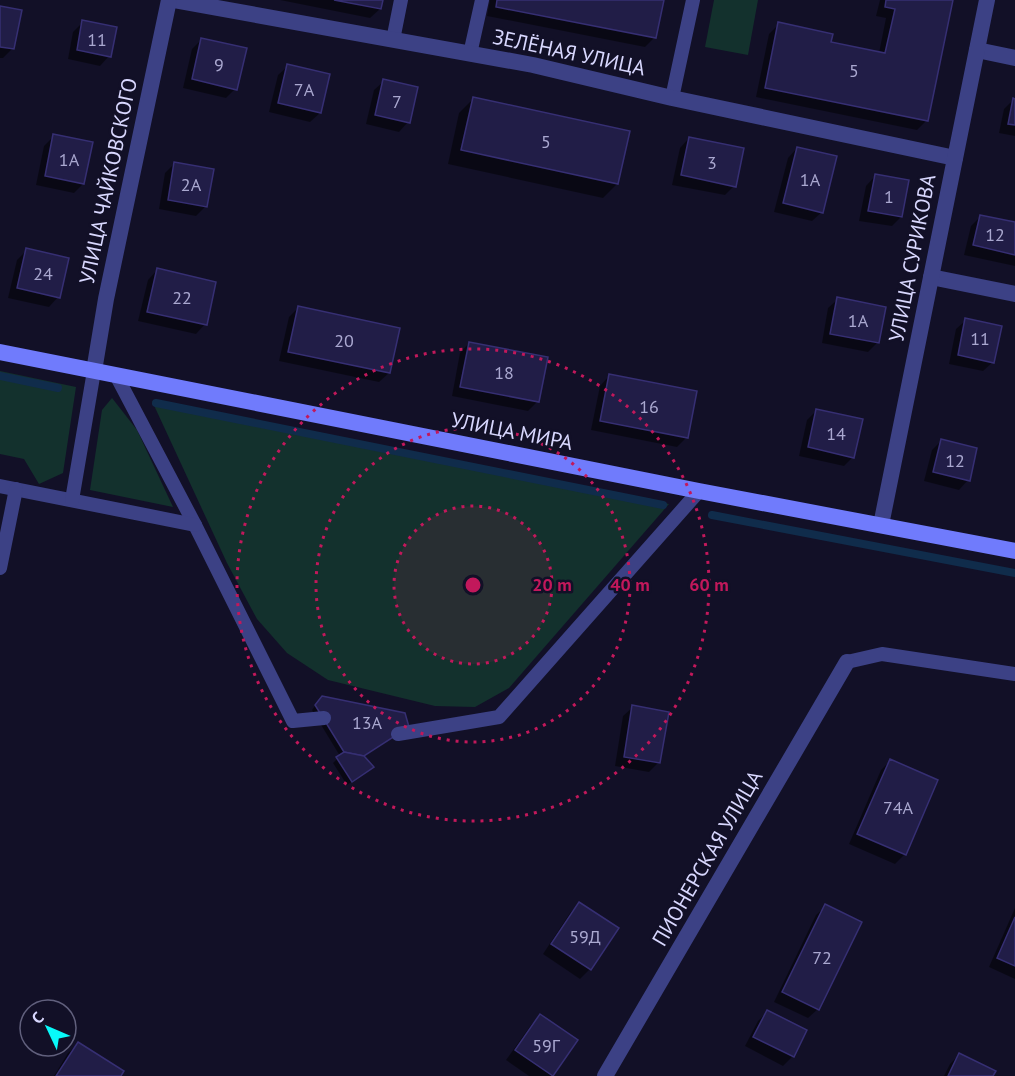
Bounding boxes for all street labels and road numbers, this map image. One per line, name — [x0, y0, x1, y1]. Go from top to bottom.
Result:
street label: ЗЕЛЁНАЯ УЛИЦА — [490, 23, 649, 82]
street label: УЛИЦА ЧАЙКОВСКОГО — [73, 75, 143, 287]
street label: УЛИЦА СУРИКОВА — [883, 171, 942, 344]
street label: УЛИЦА МИРА — [449, 406, 576, 456]
street label: ПИОНЕРСКАЯ УЛИЦА — [646, 765, 769, 951]

